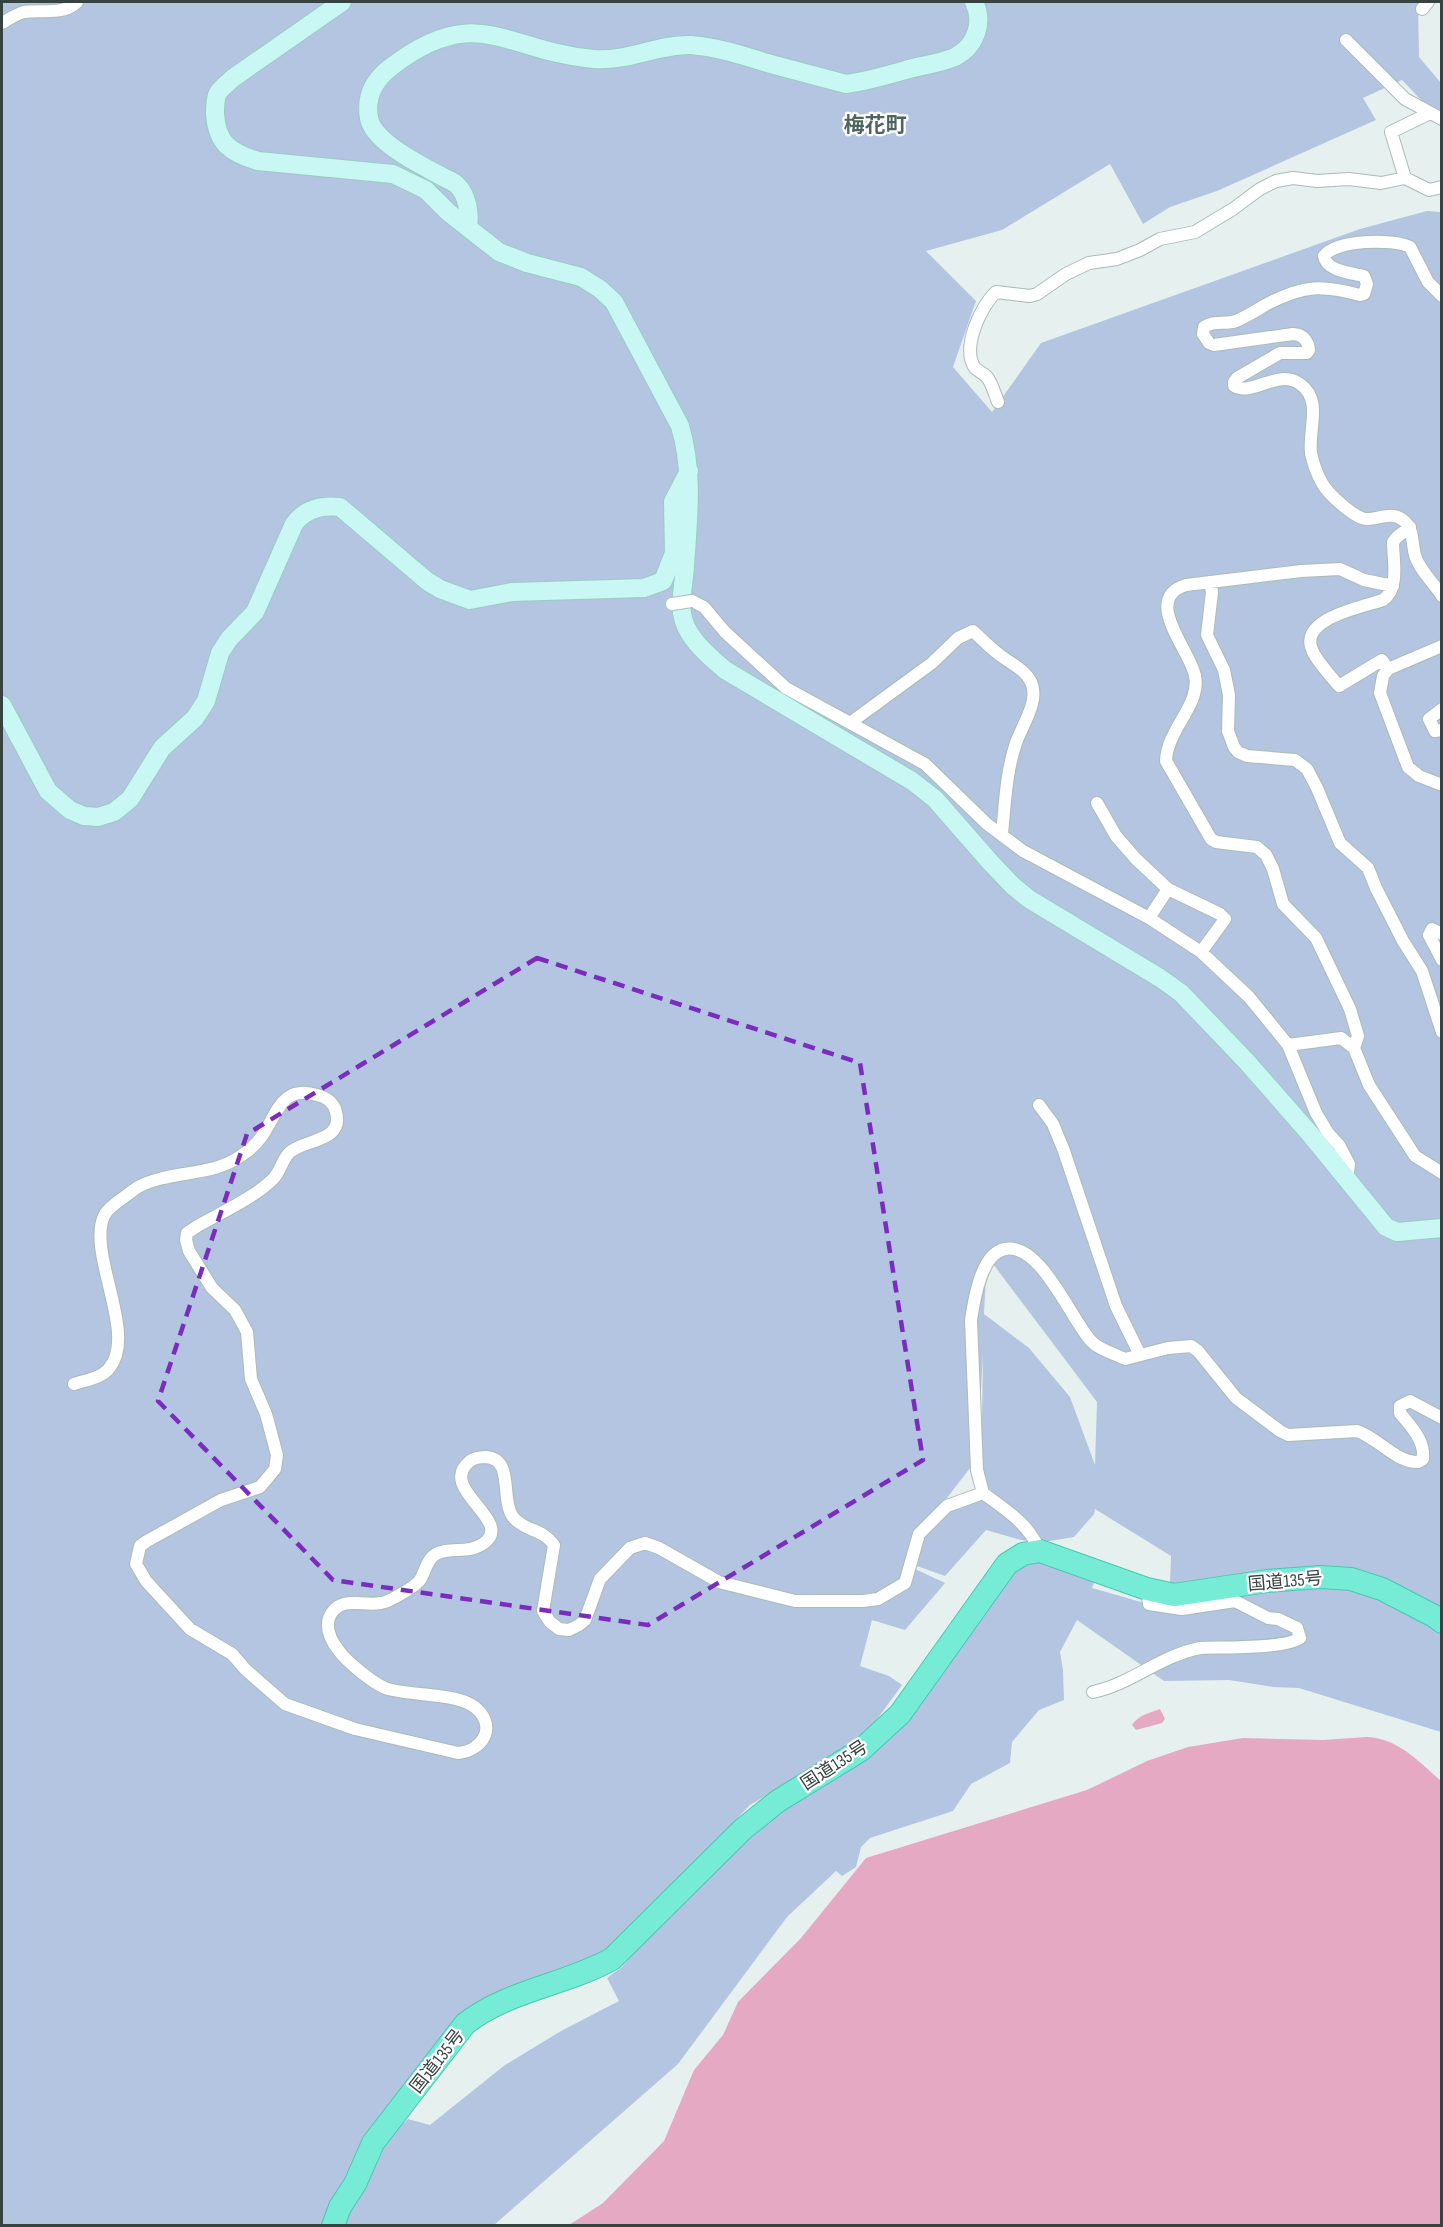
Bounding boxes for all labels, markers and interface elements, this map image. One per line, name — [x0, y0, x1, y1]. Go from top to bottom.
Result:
district label: 梅花町 — [844, 113, 907, 138]
street label: 国道135号 — [1247, 1568, 1323, 1595]
street label: 国道135号 — [797, 1736, 871, 1795]
street label: 国道135号 — [406, 2025, 469, 2097]

